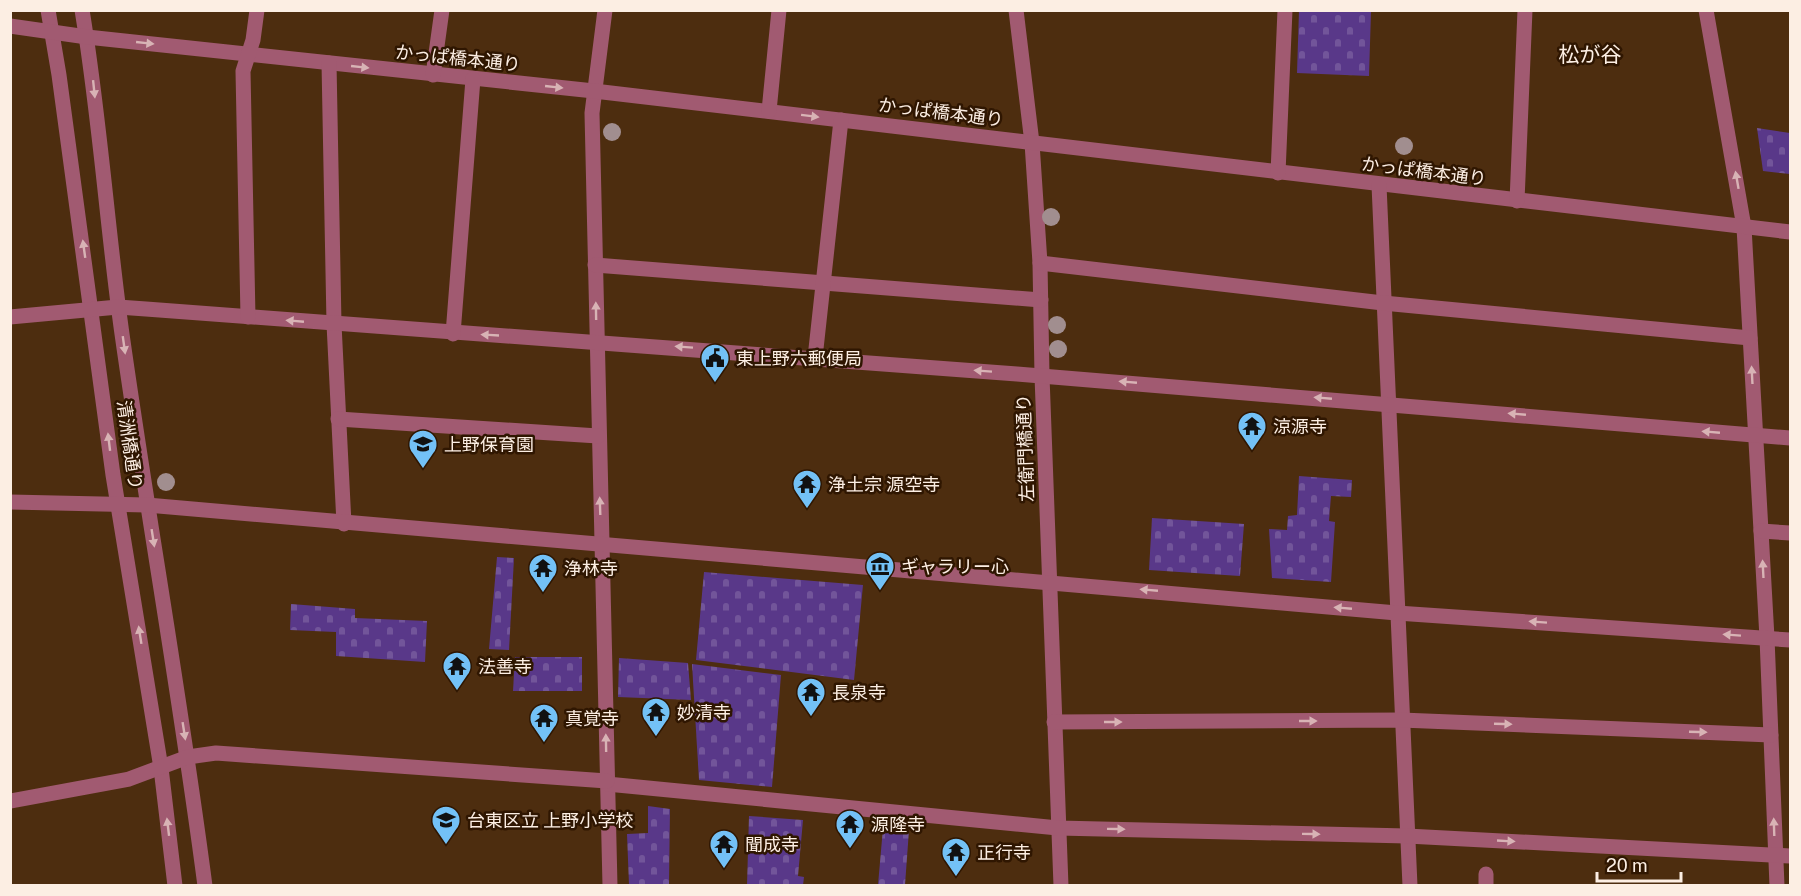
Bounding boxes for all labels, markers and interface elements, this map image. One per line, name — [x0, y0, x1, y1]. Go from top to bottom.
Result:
one-way arrow — [135, 38, 154, 48]
street label: かっぱ橋本通り — [394, 41, 522, 75]
district label: 松が谷 — [1559, 42, 1622, 67]
one-way arrow — [350, 62, 369, 72]
one-way arrow — [90, 80, 99, 99]
one-way arrow — [544, 82, 563, 92]
street label: かっぱ橋本通り — [877, 94, 1005, 130]
one-way arrow — [800, 111, 819, 121]
street label: かっぱ橋本通り — [1360, 153, 1488, 189]
one-way arrow — [1732, 171, 1741, 190]
one-way arrow — [79, 239, 88, 258]
one-way arrow — [591, 302, 601, 321]
one-way arrow — [286, 316, 305, 326]
one-way arrow — [480, 331, 499, 340]
one-way arrow — [119, 336, 128, 355]
public building icon: 東上野六郵便局 — [699, 342, 731, 384]
one-way arrow — [675, 343, 694, 352]
place label: 東上野六郵便局 — [736, 348, 862, 369]
one-way arrow — [1748, 365, 1757, 384]
one-way arrow — [974, 366, 993, 376]
one-way arrow — [1119, 378, 1138, 387]
one-way arrow — [1313, 393, 1332, 403]
street label: 左衛門橋通り — [1013, 394, 1037, 502]
street label: 清洲橋通り — [113, 399, 147, 491]
one-way arrow — [1508, 409, 1527, 419]
temple icon: 涼源寺 — [1236, 410, 1268, 452]
place label: 涼源寺 — [1273, 416, 1327, 437]
one-way arrow — [1702, 427, 1721, 436]
school or university icon: 上野保育園 — [407, 428, 439, 470]
one-way arrow — [105, 432, 114, 451]
place label: 上野保育園 — [444, 434, 534, 455]
temple icon: 浄土宗 源空寺 — [791, 468, 823, 510]
place label: 浄土宗 源空寺 — [828, 474, 940, 495]
one-way arrow — [596, 497, 605, 516]
one-way arrow — [148, 529, 157, 548]
museum icon: ギャラリー心 — [864, 550, 896, 592]
temple icon: 浄林寺 — [527, 552, 559, 594]
place label: ギャラリー心 — [901, 556, 1009, 577]
place label: 浄林寺 — [564, 558, 618, 579]
one-way arrow — [1759, 560, 1768, 579]
one-way arrow — [1139, 585, 1158, 595]
one-way arrow — [1334, 603, 1353, 613]
one-way arrow — [1528, 617, 1547, 627]
one-way arrow — [135, 625, 144, 644]
one-way arrow — [1723, 630, 1742, 640]
temple icon: 法善寺 — [441, 650, 473, 692]
place label: 法善寺 — [478, 656, 532, 677]
temple icon: 長泉寺 — [795, 676, 827, 718]
place label: 長泉寺 — [832, 682, 886, 703]
temple icon: 妙清寺 — [640, 696, 672, 738]
temple icon: 真覚寺 — [528, 702, 560, 744]
place label: 妙清寺 — [677, 702, 731, 723]
place label: 真覚寺 — [565, 708, 619, 729]
one-way arrow — [1298, 716, 1317, 726]
one-way arrow — [1103, 717, 1122, 727]
one-way arrow — [1493, 720, 1512, 729]
one-way arrow — [180, 721, 189, 740]
one-way arrow — [1688, 728, 1707, 737]
one-way arrow — [601, 734, 611, 753]
school or university icon: 台東区立 上野小学校 — [430, 804, 462, 846]
temple icon: 源隆寺 — [834, 808, 866, 850]
place label: 台東区立 上野小学校 — [467, 810, 633, 831]
place label: 源隆寺 — [871, 814, 925, 835]
one-way arrow — [163, 818, 173, 837]
one-way arrow — [1770, 818, 1779, 837]
one-way arrow — [1107, 824, 1126, 834]
temple icon: 聞成寺 — [708, 828, 740, 870]
one-way arrow — [1302, 829, 1321, 838]
place label: 聞成寺 — [745, 834, 799, 855]
temple icon: 正行寺 — [940, 836, 972, 878]
one-way arrow — [1497, 836, 1516, 846]
place label: 正行寺 — [977, 842, 1031, 863]
scale bar — [1597, 845, 1681, 883]
text: 20 m — [1606, 855, 1648, 876]

